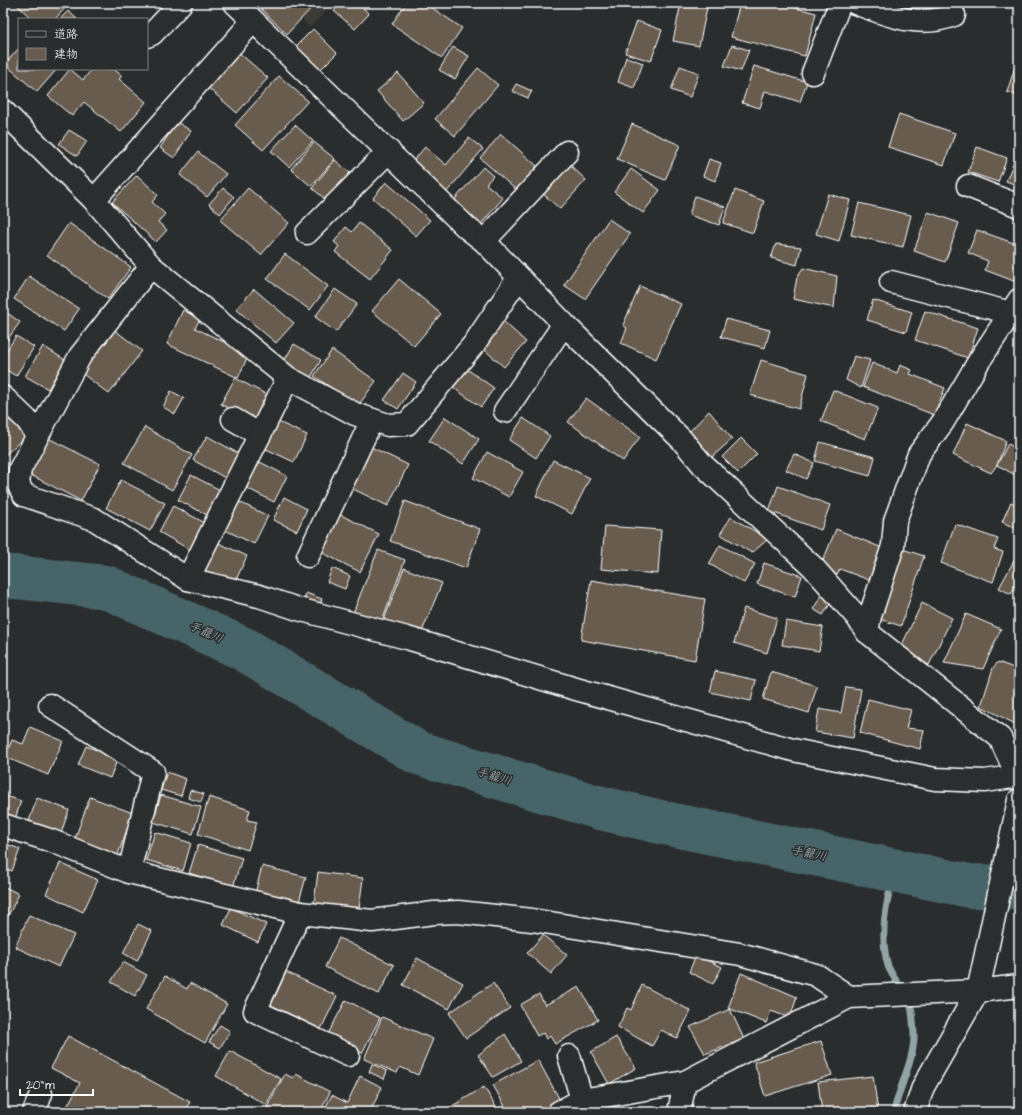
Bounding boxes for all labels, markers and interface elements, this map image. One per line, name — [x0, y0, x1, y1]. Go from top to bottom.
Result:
legend — [18, 18, 148, 70]
text: 道路 — [54, 26, 78, 43]
text: 建物 — [54, 46, 78, 63]
water label: 手籠川 — [186, 617, 226, 648]
water label: 手籠川 — [474, 763, 514, 790]
water label: 手籠川 — [790, 841, 828, 866]
scale bar — [20, 1071, 93, 1097]
text: 20 m — [26, 1077, 55, 1094]

